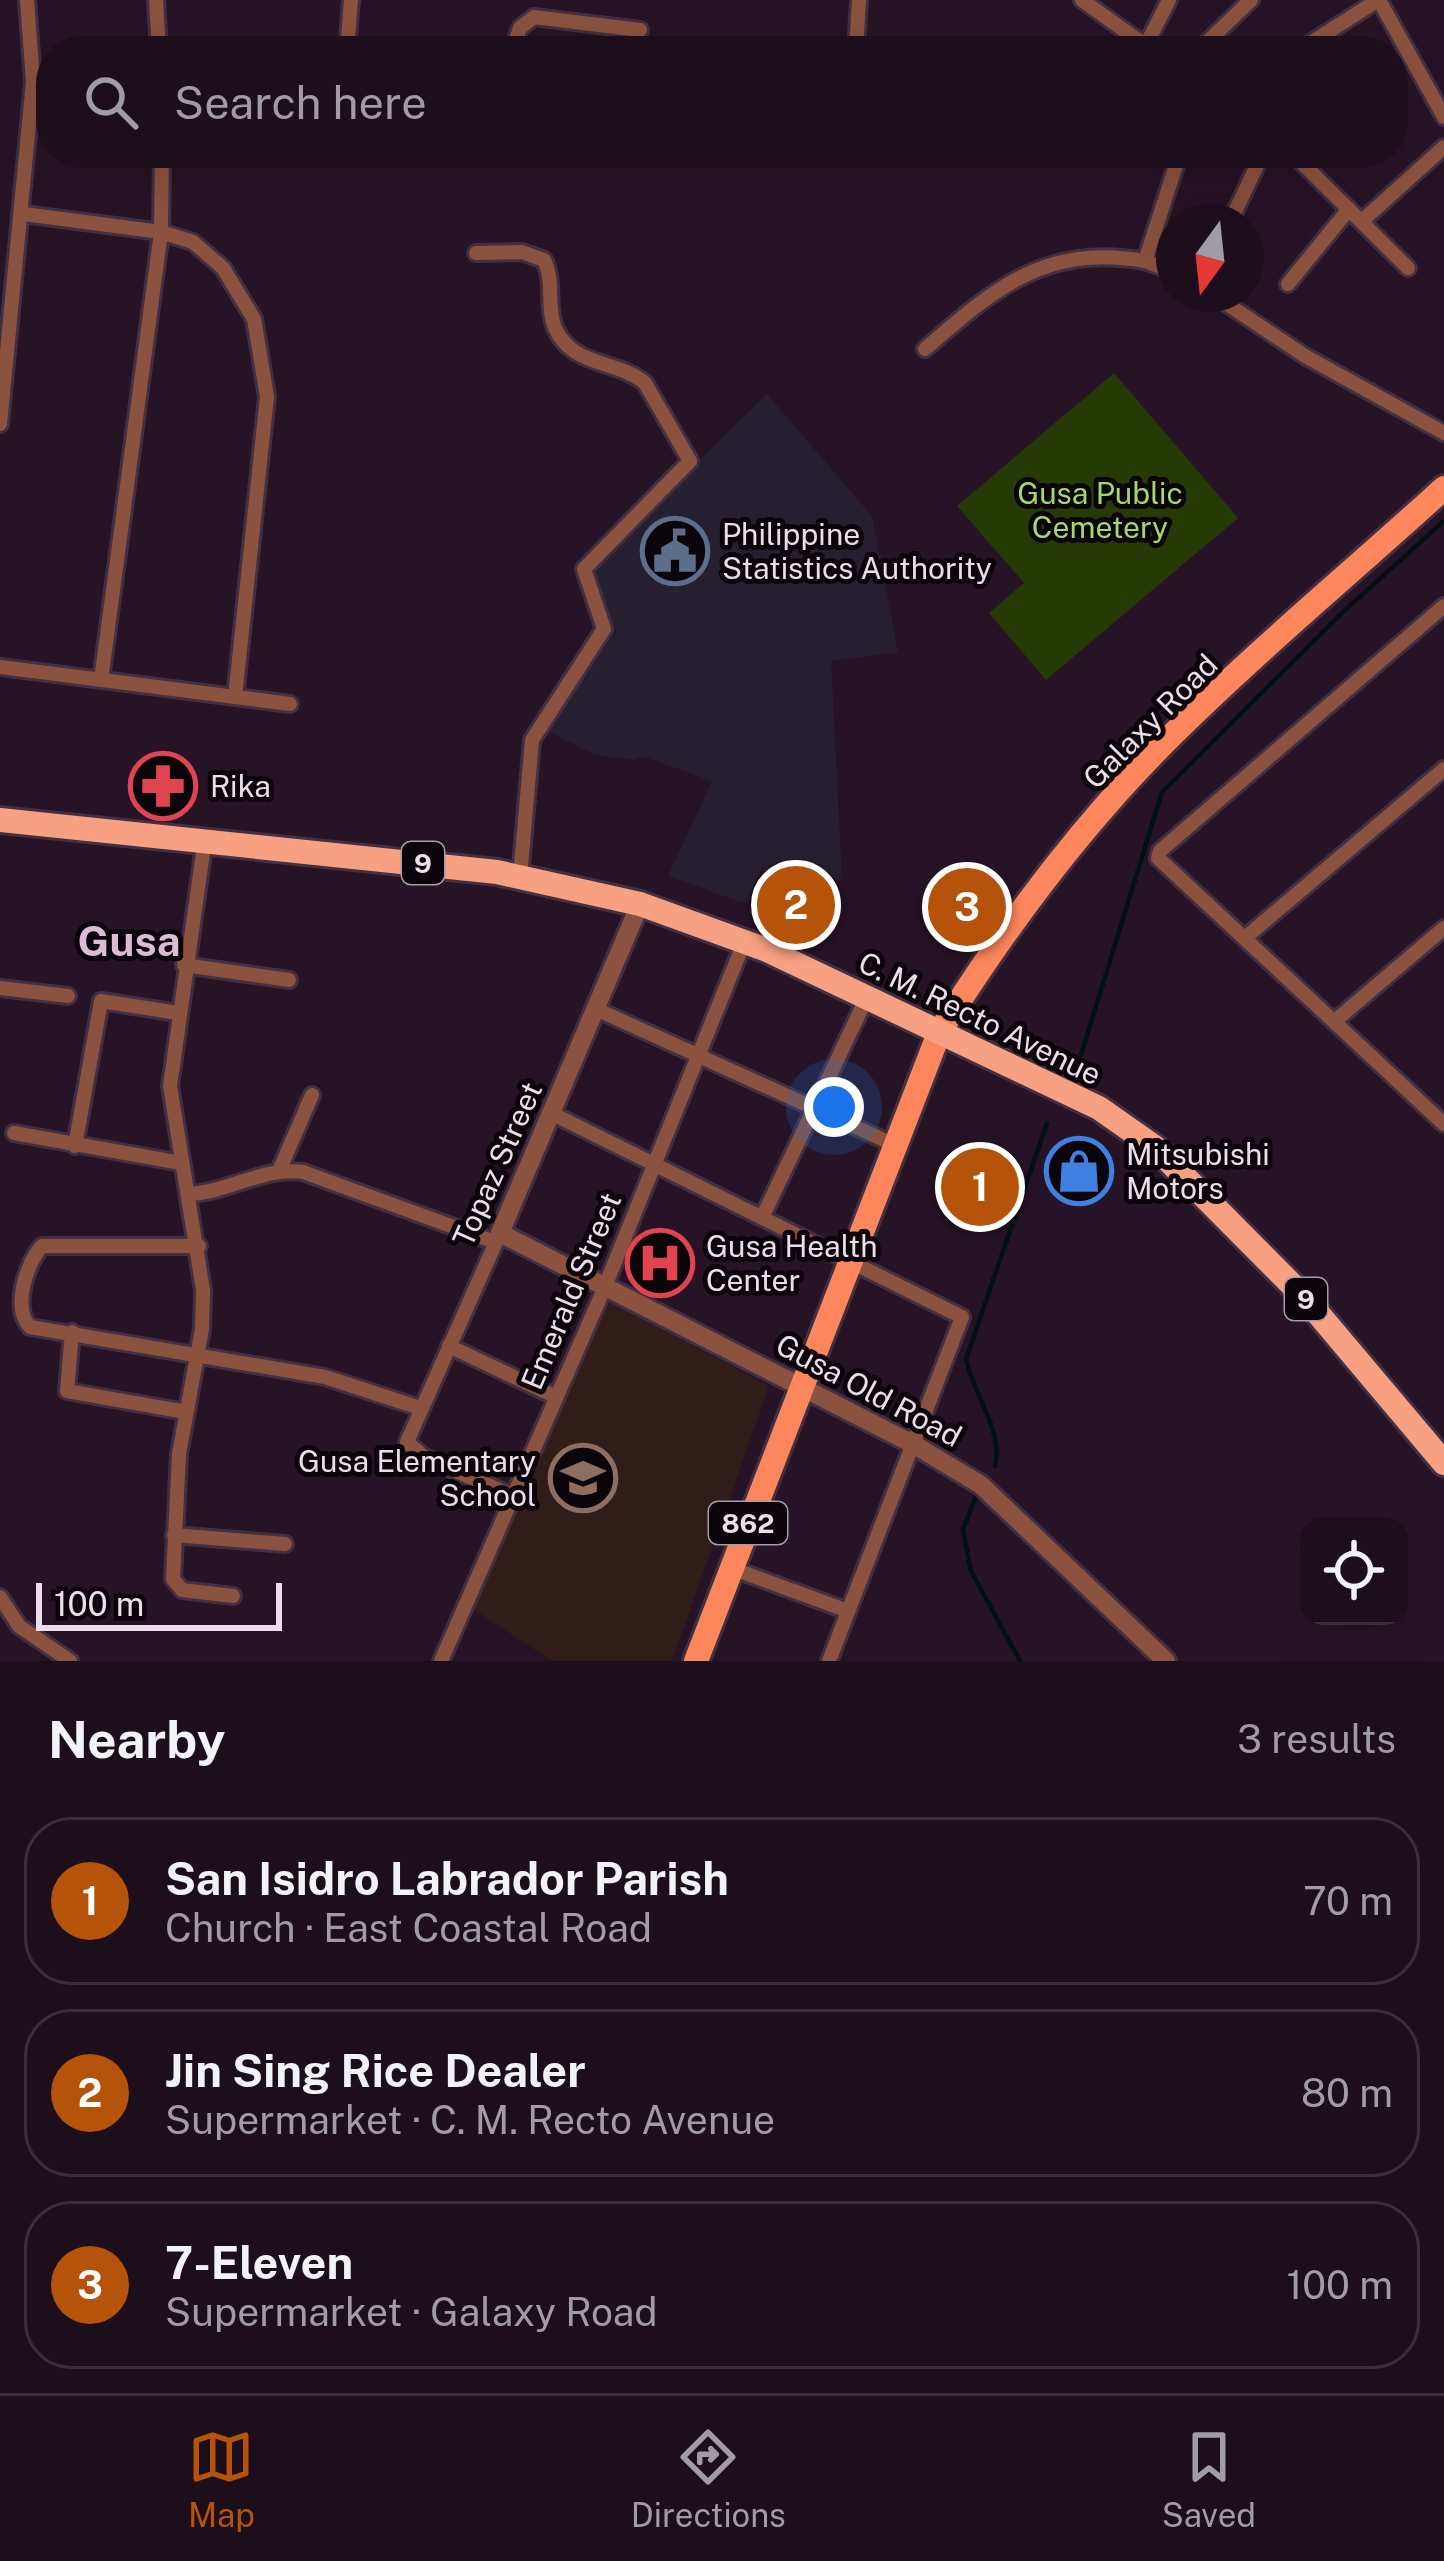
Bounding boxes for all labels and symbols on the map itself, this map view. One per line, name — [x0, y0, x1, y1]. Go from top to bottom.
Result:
north arrow — [1156, 204, 1264, 312]
park label: Gusa Public Cemetery — [1017, 475, 1183, 545]
public building icon: Philippine Statistics Authority — [640, 516, 710, 586]
place label: Philippine Statistics Authority — [722, 516, 992, 586]
street label: Galaxy Road — [1075, 646, 1225, 796]
pharmacy icon: Rika — [128, 751, 198, 821]
place label: Rika — [210, 768, 271, 804]
road number: 9 — [402, 842, 444, 884]
pin: 2 — [757, 860, 835, 950]
pin: 3 — [928, 862, 1006, 952]
district label: Gusa — [78, 916, 180, 965]
street label: C. M. Recto Avenue — [853, 944, 1107, 1092]
street label: Topaz Street — [445, 1076, 549, 1252]
your location — [804, 1077, 864, 1137]
shop icon: Mitsubishi Motors — [1044, 1136, 1114, 1206]
place label: Mitsubishi Motors — [1126, 1136, 1270, 1206]
pin: 1 — [941, 1142, 1019, 1232]
street label: Emerald Street — [513, 1187, 629, 1395]
hospital icon: Gusa Health Center — [625, 1228, 695, 1298]
place label: Gusa Health Center — [706, 1228, 878, 1298]
road number: 9 — [1285, 1278, 1327, 1320]
street label: Gusa Old Road — [770, 1326, 968, 1454]
place label: Gusa Elementary School — [298, 1443, 536, 1513]
school or university icon: Gusa Elementary School — [548, 1443, 618, 1513]
road number: 862 — [709, 1502, 787, 1544]
scale bar — [36, 1577, 282, 1630]

